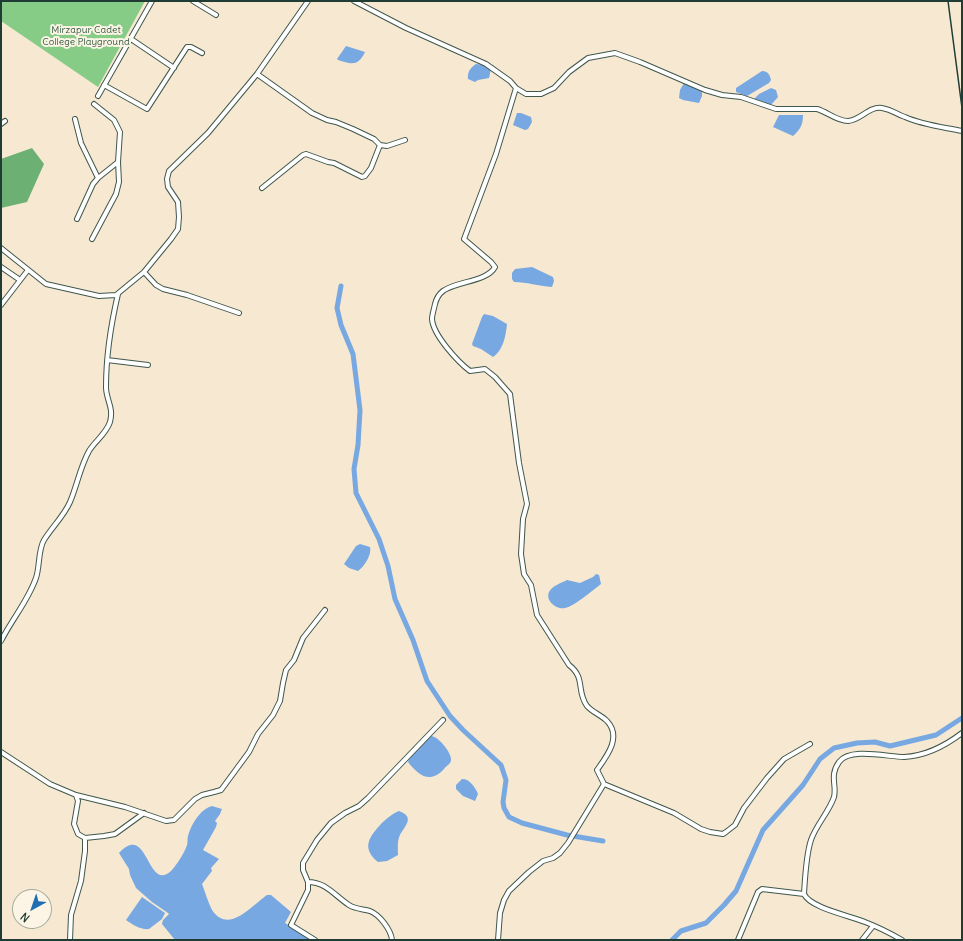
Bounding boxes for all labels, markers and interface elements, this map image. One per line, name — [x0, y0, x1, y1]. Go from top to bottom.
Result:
park label: Mirzapur Cadet College Playground — [42, 24, 130, 48]
north arrow — [12, 889, 52, 929]
text: N — [18, 910, 32, 925]

